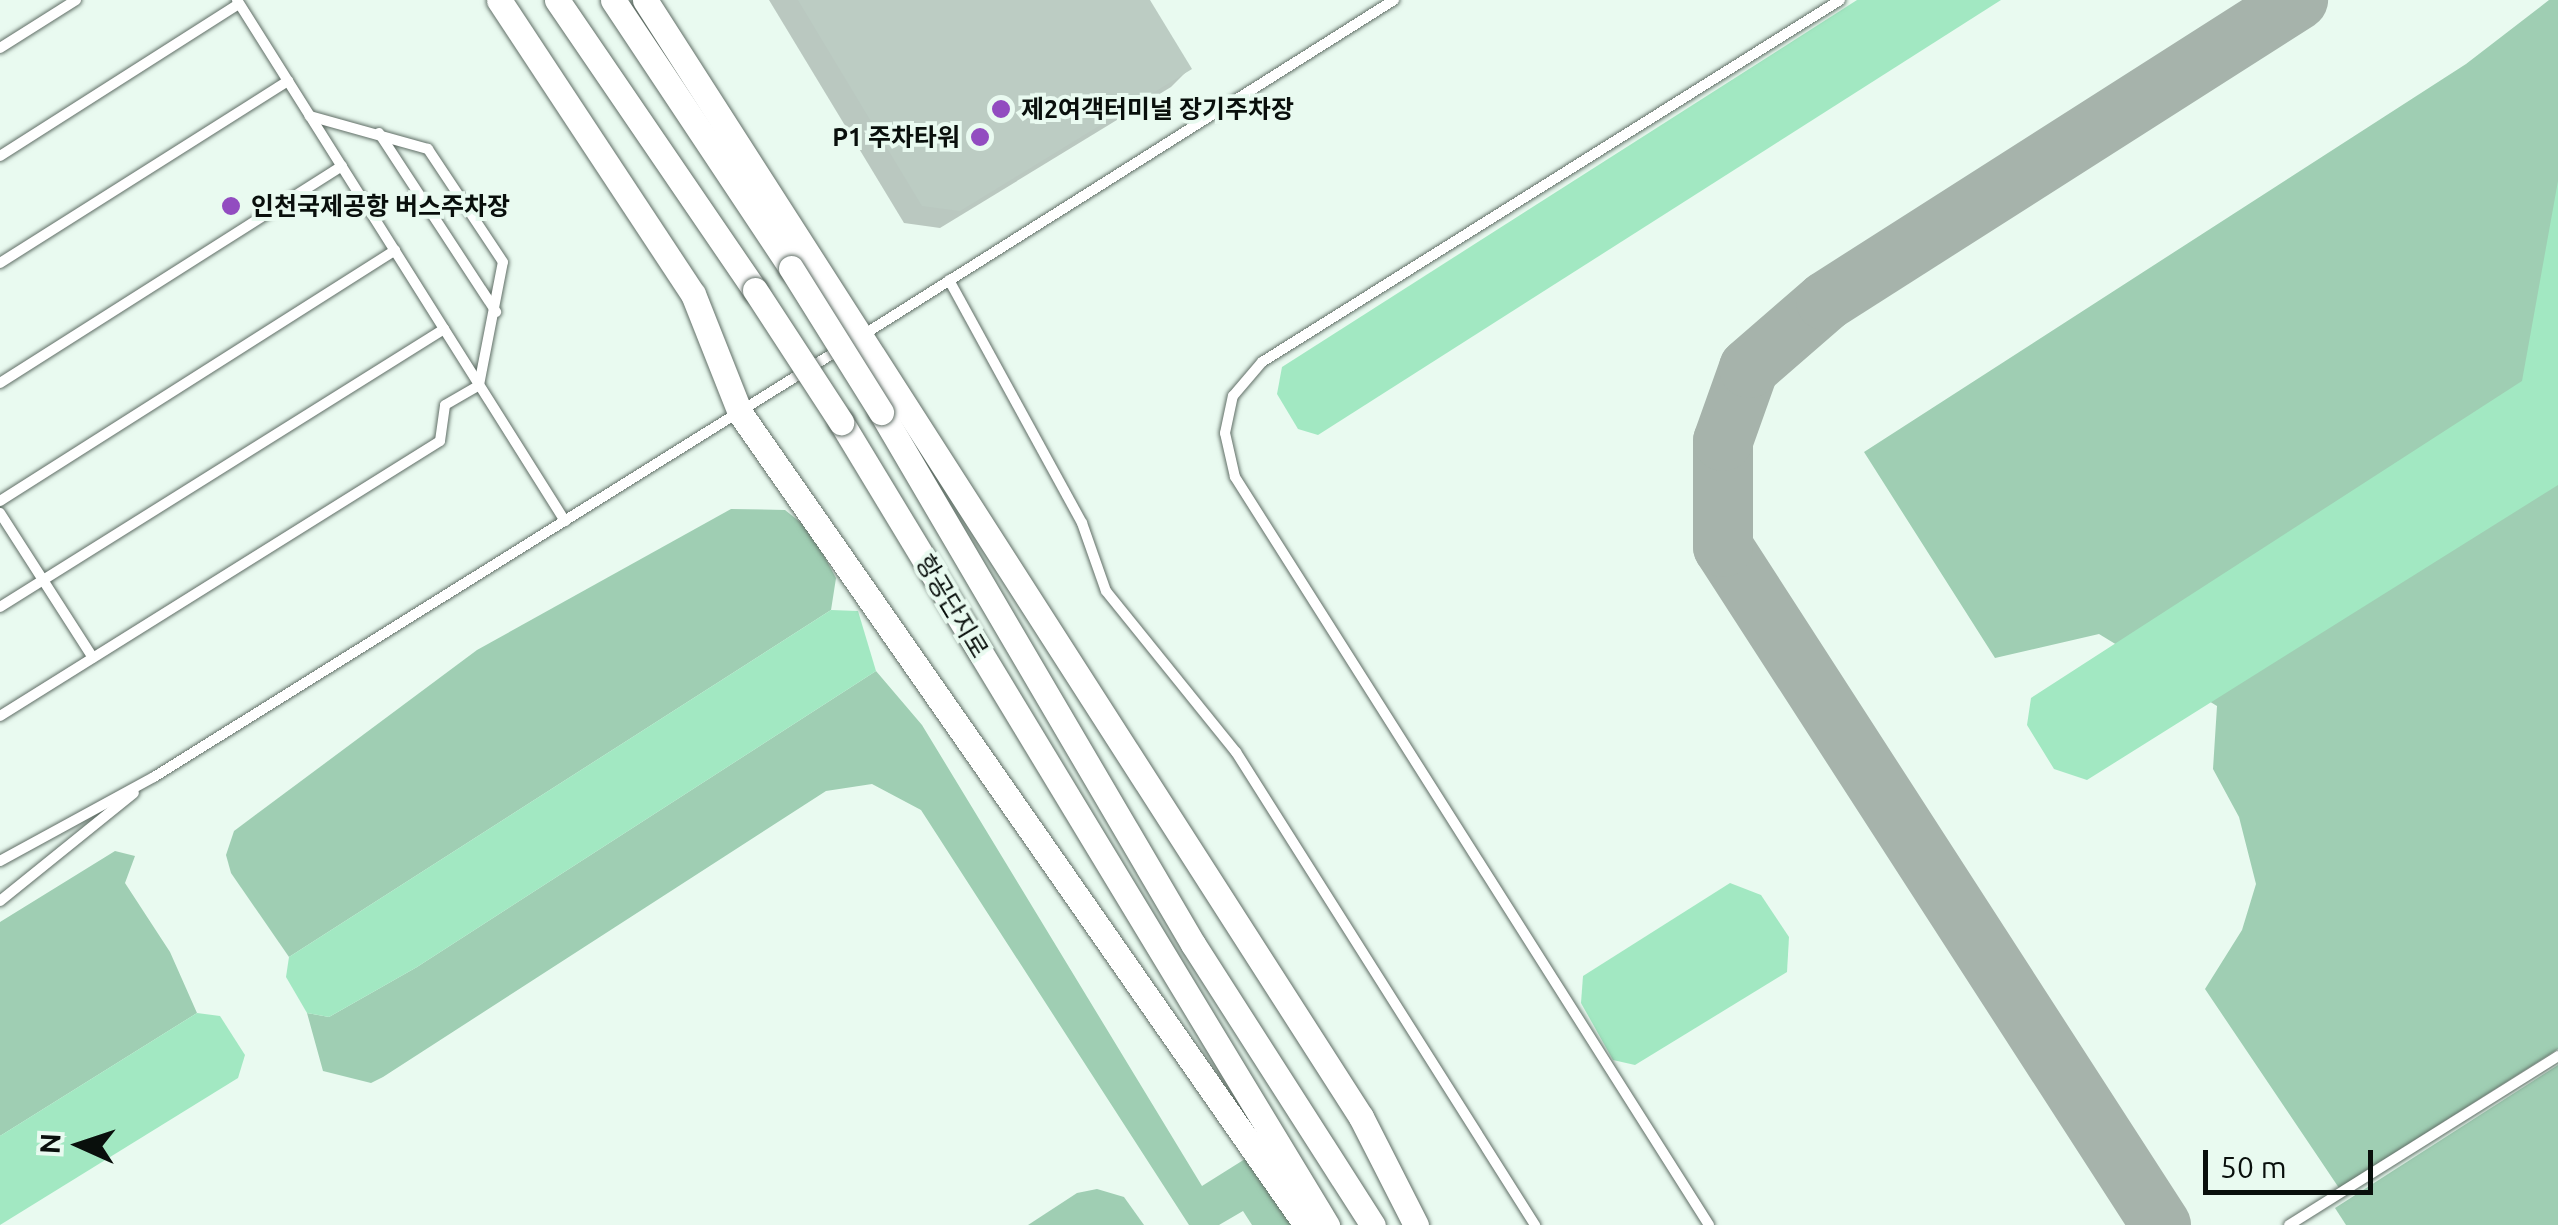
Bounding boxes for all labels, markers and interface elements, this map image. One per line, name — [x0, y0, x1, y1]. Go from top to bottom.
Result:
place label: 제2여객터미널 장기주차장 — [1021, 94, 1294, 124]
marker: 제2여객터미널 장기주차장 — [990, 98, 1012, 120]
place label: P1 주차타워 — [832, 122, 960, 152]
marker: P1 주차타워 — [969, 126, 991, 148]
place label: 인천국제공항 버스주차장 — [251, 191, 510, 221]
marker: 인천국제공항 버스주차장 — [220, 195, 242, 217]
street label: 항공단지로 — [910, 549, 994, 663]
north arrow — [30, 1095, 130, 1195]
scale bar — [2208, 1130, 2378, 1192]
text: N — [34, 1132, 66, 1155]
text: 50 m — [2220, 1150, 2287, 1184]

